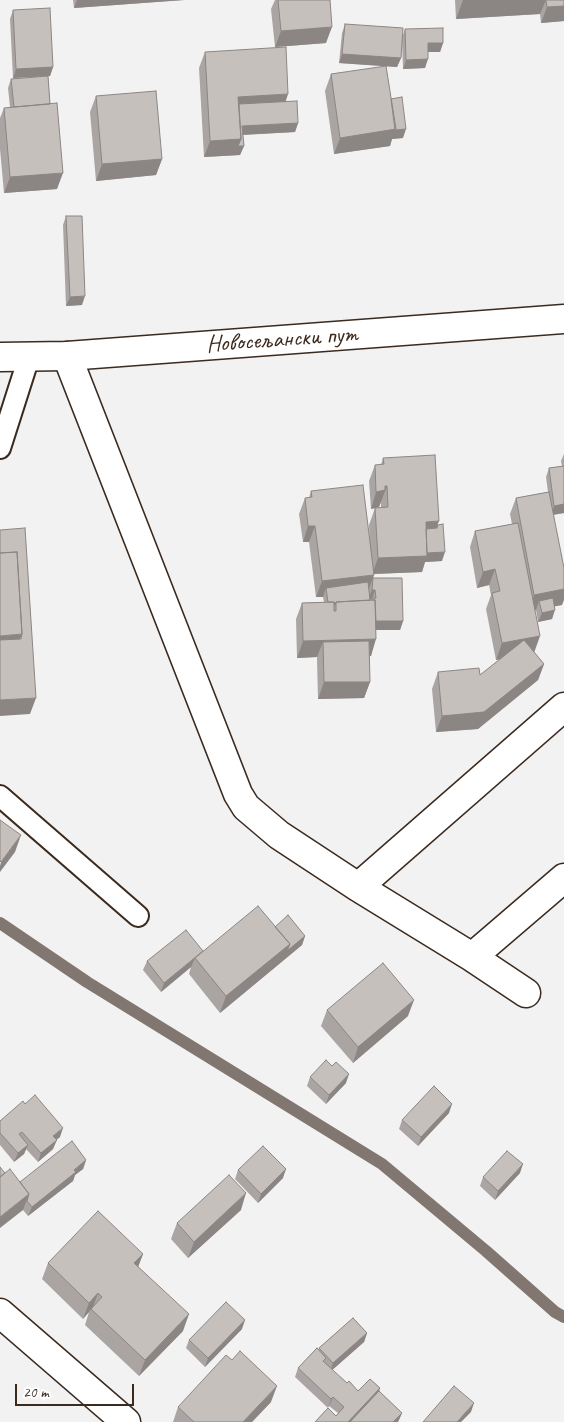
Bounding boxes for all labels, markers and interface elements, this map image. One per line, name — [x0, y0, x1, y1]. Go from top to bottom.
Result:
street label: Новосељански пут — [205, 320, 359, 360]
scale bar — [18, 1374, 136, 1406]
text: 20 m — [23, 1383, 49, 1402]

